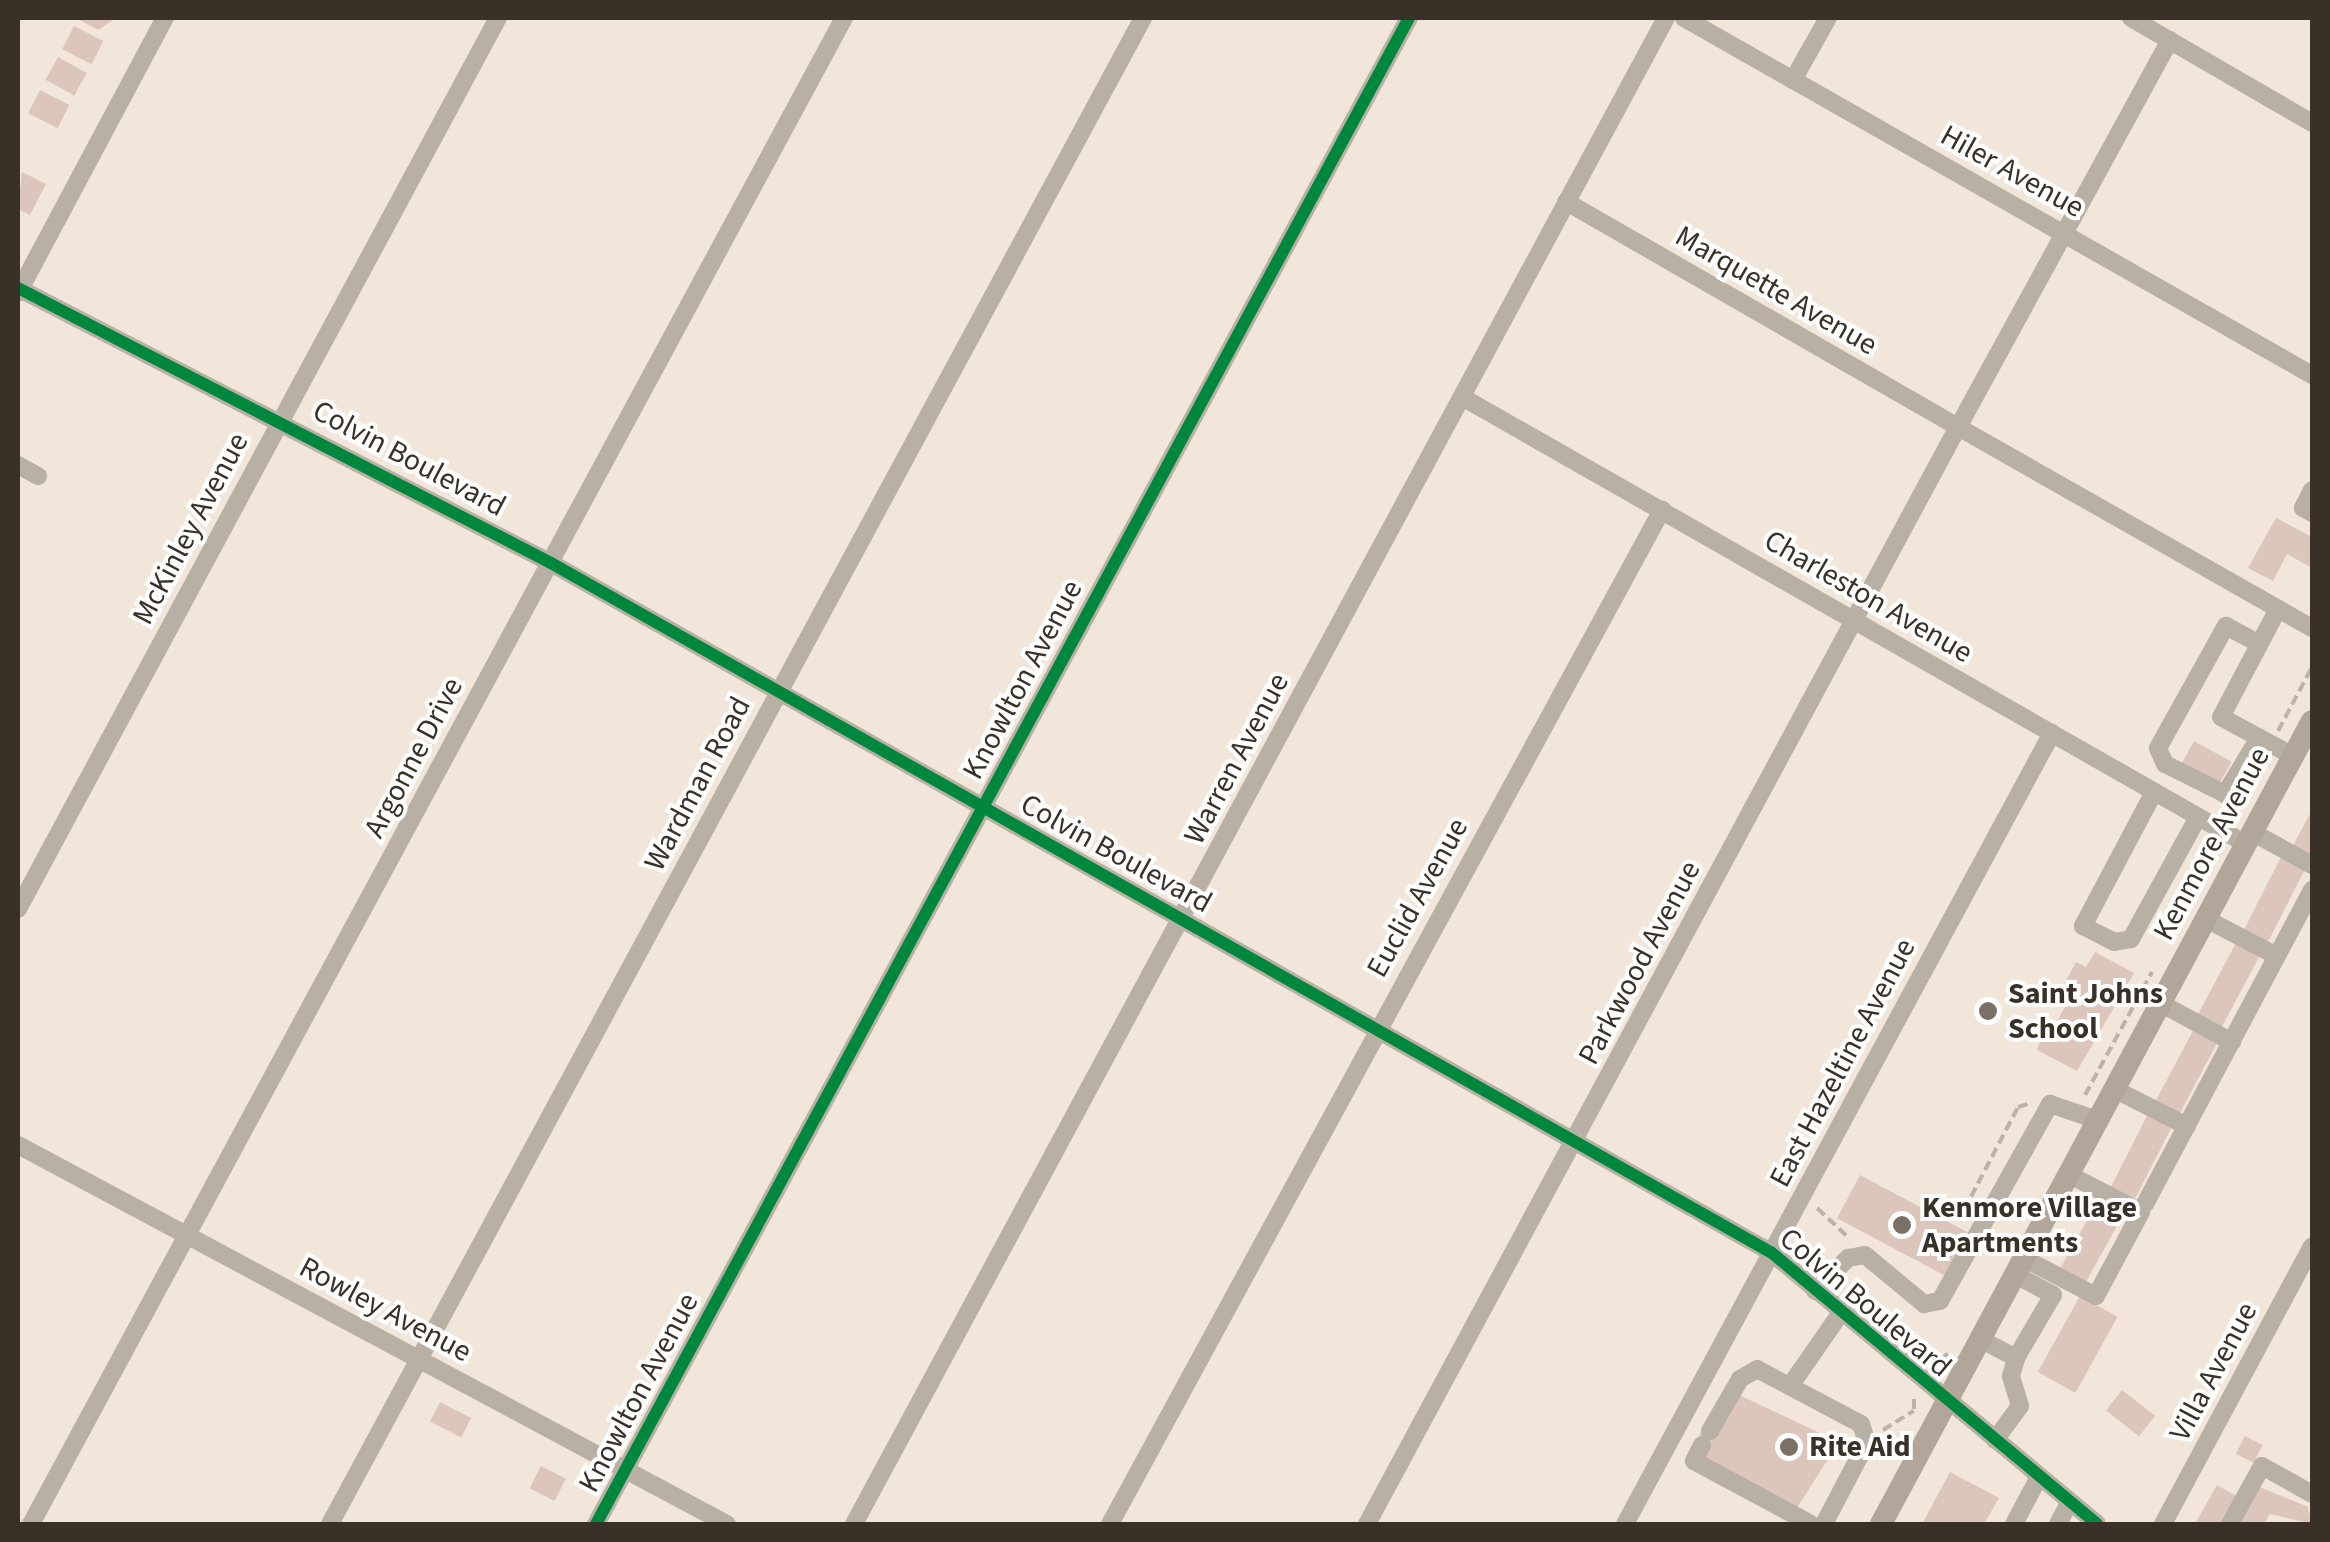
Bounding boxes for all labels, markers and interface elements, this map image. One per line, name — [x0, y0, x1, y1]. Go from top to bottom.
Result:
street label: Hiler Avenue — [1934, 118, 2090, 226]
street label: Marquette Avenue — [1669, 219, 1883, 363]
street label: Colvin Boulevard — [307, 393, 511, 525]
street label: McKinley Avenue — [125, 427, 257, 631]
street label: Charleston Avenue — [1758, 523, 1978, 671]
street label: Knowlton Avenue — [955, 574, 1091, 786]
street label: Warren Avenue — [1177, 667, 1297, 851]
street label: Argonne Drive — [357, 672, 471, 844]
street label: Wardman Road — [637, 691, 759, 877]
street label: Kenmore Avenue — [2146, 742, 2278, 946]
street label: Colvin Boulevard — [1014, 787, 1218, 921]
street label: Euclid Avenue — [1360, 812, 1476, 984]
street label: Parkwood Avenue — [1571, 855, 1709, 1071]
street label: East Hazeltine Avenue — [1762, 933, 1924, 1193]
place label: Saint Johns School — [2008, 976, 2163, 1046]
marker: Saint Johns School — [1977, 1000, 1999, 1022]
place label: Kenmore Village Apartments — [1922, 1190, 2137, 1260]
marker: Kenmore Village Apartments — [1891, 1214, 1913, 1236]
street label: Colvin Boulevard — [1772, 1221, 1958, 1385]
street label: Rowley Avenue — [293, 1250, 477, 1370]
street label: Knowlton Avenue — [571, 1287, 707, 1499]
street label: Villa Avenue — [2162, 1297, 2266, 1447]
place label: Rite Aid — [1809, 1429, 1911, 1465]
marker: Rite Aid — [1778, 1436, 1800, 1458]

